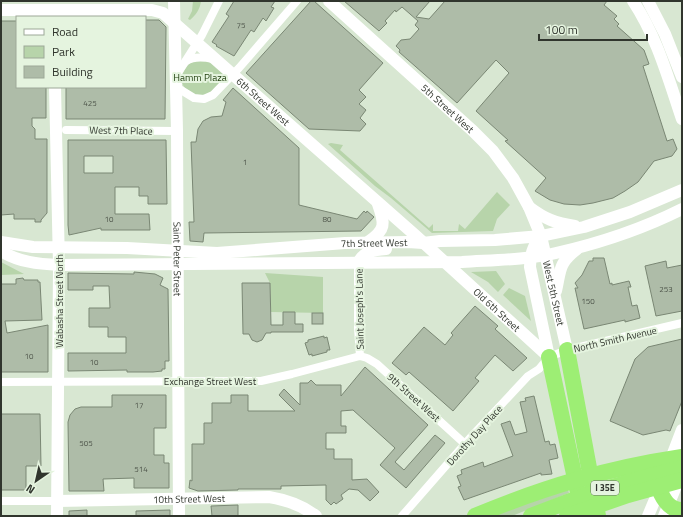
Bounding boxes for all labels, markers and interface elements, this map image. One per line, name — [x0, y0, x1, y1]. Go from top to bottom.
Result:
legend — [16, 16, 146, 88]
scale bar — [539, 16, 647, 42]
house number: 75 — [237, 19, 246, 31]
text: 100 m — [545, 20, 578, 39]
text: Road — [52, 22, 78, 41]
text: Park — [52, 42, 75, 61]
text: Building — [52, 62, 93, 81]
park label: Hamm Plaza — [173, 70, 227, 85]
street label: 6th Street West — [233, 74, 293, 130]
street label: 5th Street West — [418, 81, 478, 137]
house number: 425 — [83, 97, 97, 109]
street label: West 7th Place — [89, 122, 153, 139]
house number: 1 — [243, 156, 247, 168]
house number: 10 — [105, 213, 114, 225]
house number: 80 — [323, 213, 332, 225]
street label: Saint Peter Street — [169, 222, 185, 297]
street label: 7th Street West — [340, 235, 408, 251]
street label: Wabasha Street North — [52, 254, 67, 348]
street label: West 5th Street — [539, 259, 568, 328]
street label: Saint Joseph's Lane — [351, 268, 368, 350]
house number: 253 — [659, 283, 673, 295]
street label: Old 6th Street — [470, 285, 524, 336]
house number: 150 — [581, 295, 595, 307]
street label: North Smith Avenue — [572, 323, 658, 356]
house number: 10 — [25, 350, 34, 362]
house number: 10 — [90, 356, 99, 368]
street label: 9th Street West — [384, 370, 444, 426]
street label: Exchange Street West — [164, 374, 257, 389]
house number: 17 — [135, 399, 143, 411]
street label: Dorothy Day Place — [443, 402, 506, 469]
house number: 505 — [79, 437, 93, 449]
north arrow — [16, 461, 56, 501]
house number: 514 — [134, 463, 148, 475]
text: N — [23, 481, 38, 498]
road number: I 35E — [591, 481, 619, 495]
street label: 10th Street West — [153, 491, 226, 507]

